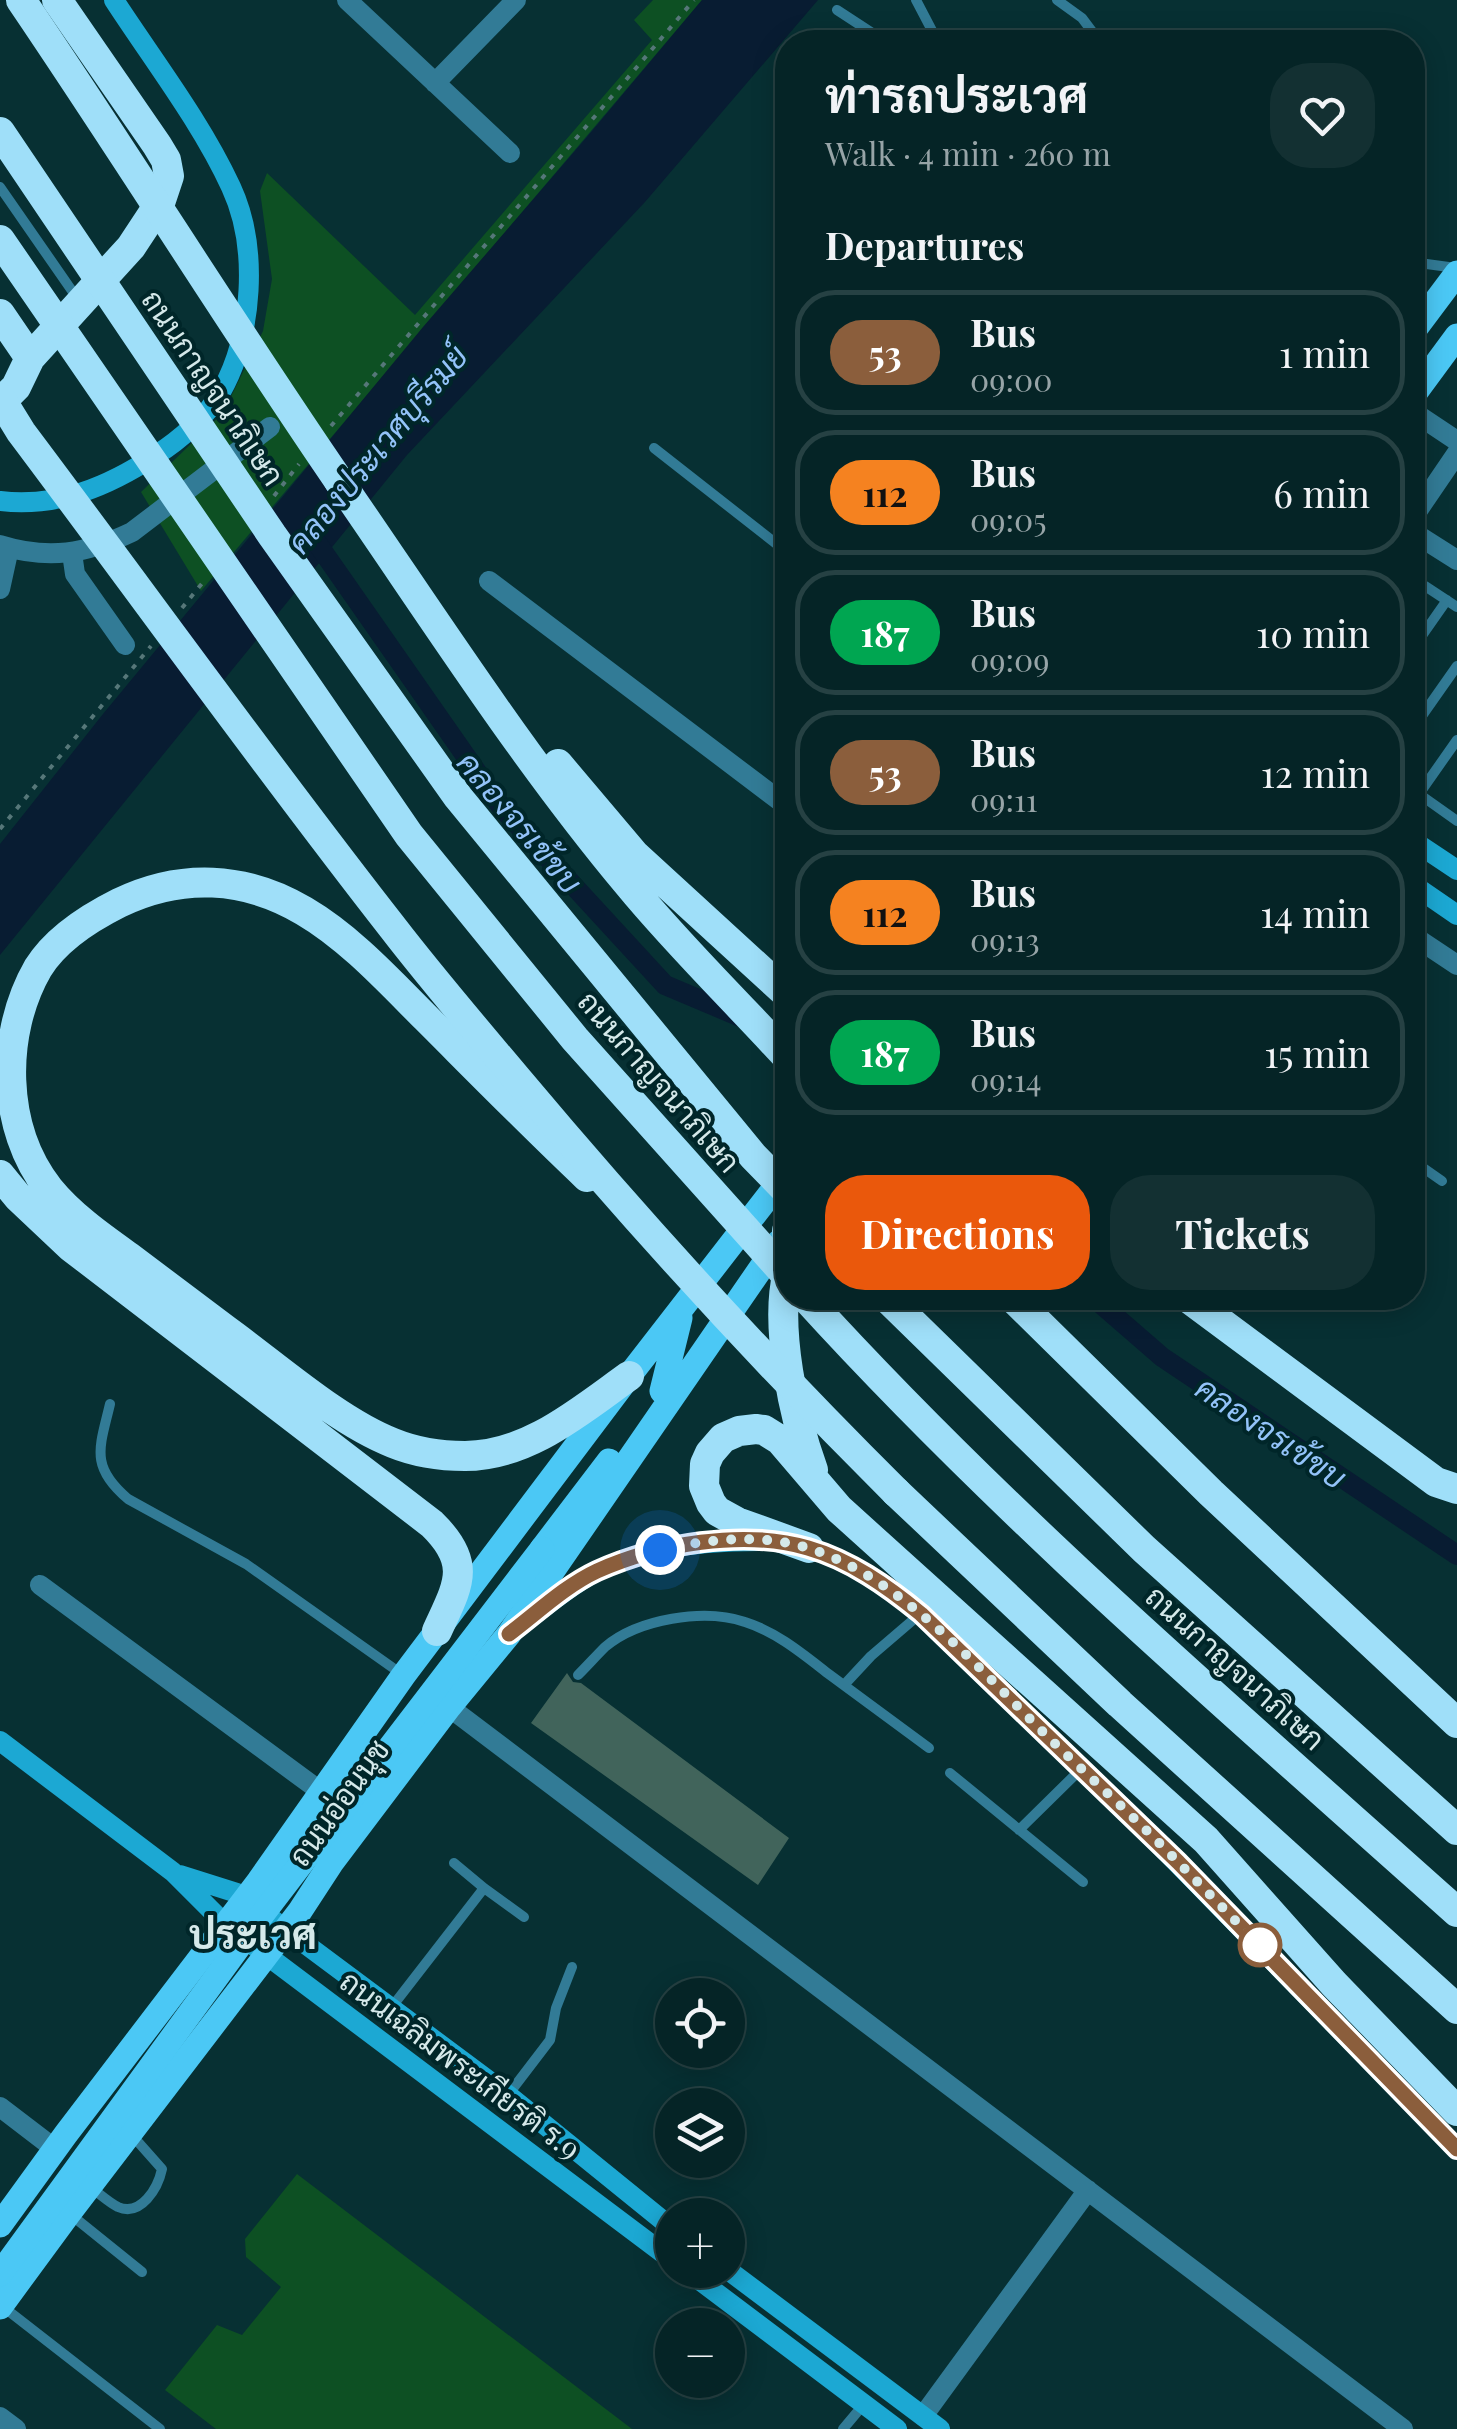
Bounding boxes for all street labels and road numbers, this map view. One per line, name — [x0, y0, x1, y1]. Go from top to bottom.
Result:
street label: ถนนกาญจนาภิเษก — [134, 281, 294, 493]
street label: ถนนกาญจนาภิเษก — [570, 982, 750, 1180]
street label: ถนนกาญจนาภิเษก — [1138, 1576, 1334, 1758]
street label: ถนนอ่อนนุช — [279, 1731, 400, 1875]
street label: ถนนเฉลิมพระเกียรติ ร.9 — [333, 1960, 589, 2168]

